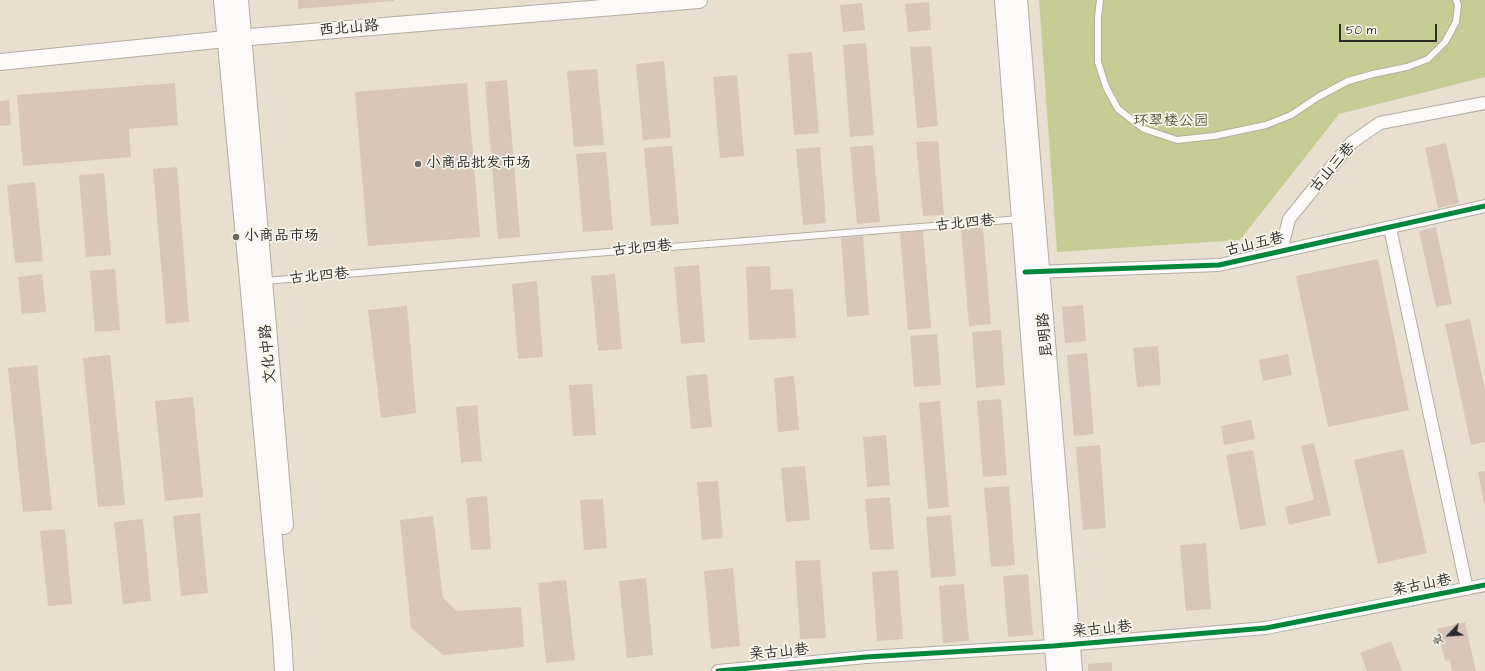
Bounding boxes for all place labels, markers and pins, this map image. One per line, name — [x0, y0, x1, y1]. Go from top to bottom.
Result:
place label: 小商品批发市场 — [426, 155, 531, 173]
marker: 小商品批发市场 — [413, 159, 423, 169]
place label: 小商品市场 — [244, 228, 319, 246]
marker: 小商品市场 — [231, 232, 241, 242]

